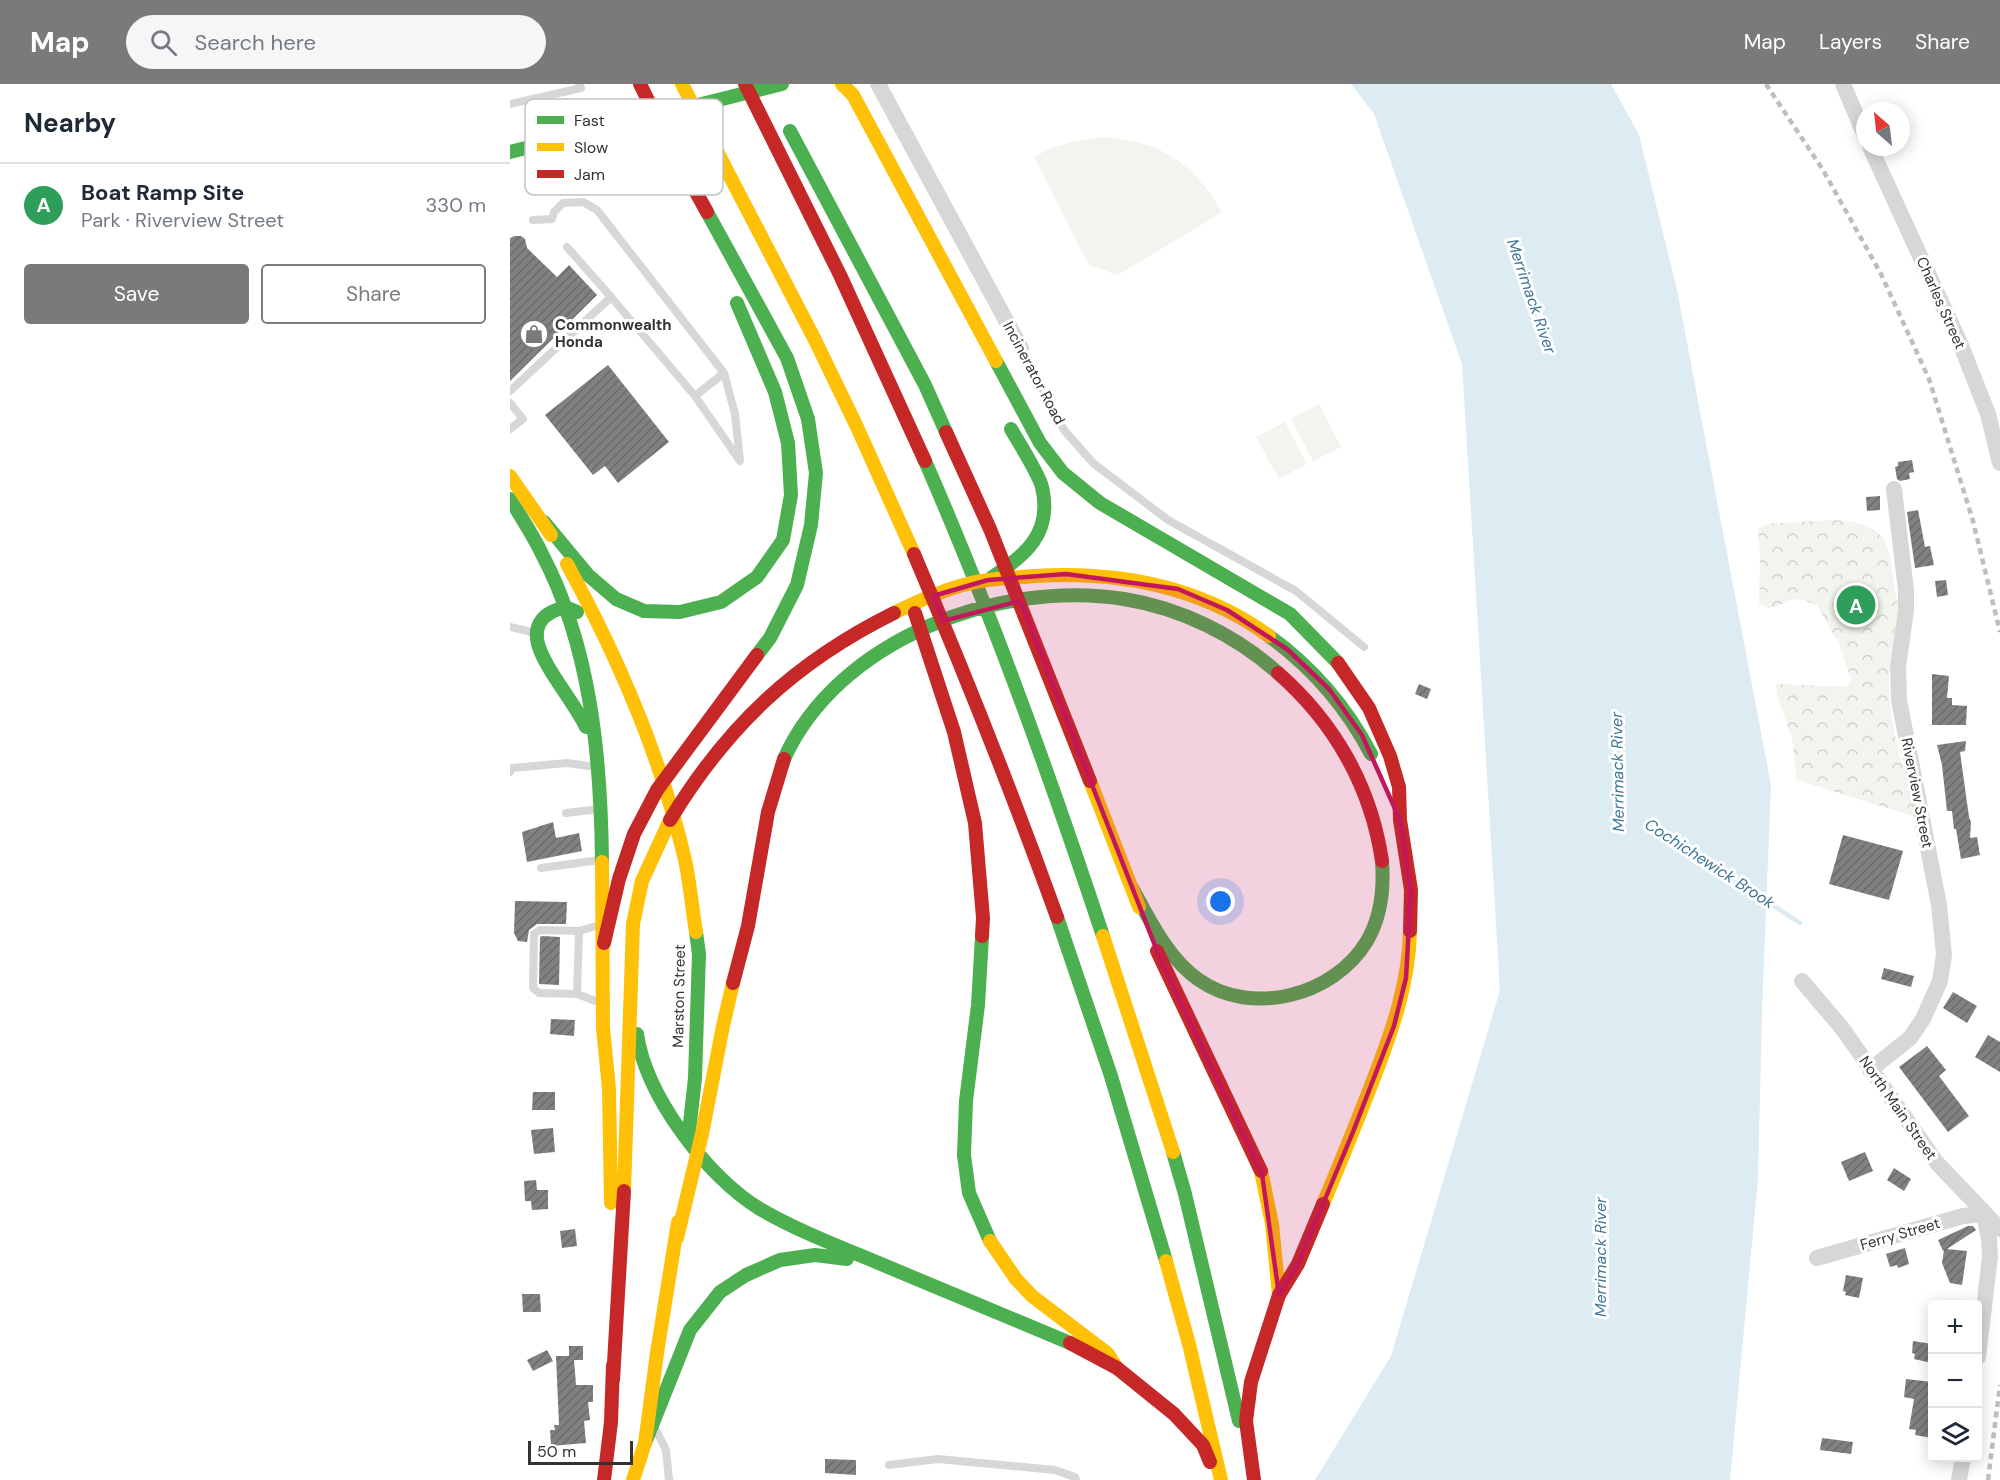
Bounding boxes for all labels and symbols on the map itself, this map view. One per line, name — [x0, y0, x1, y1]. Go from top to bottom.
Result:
legend — [525, 99, 723, 195]
north arrow — [1856, 102, 1910, 156]
text: Fast — [574, 110, 605, 131]
text: Slow — [574, 137, 608, 158]
text: Jam — [574, 164, 605, 185]
water label: Merrimack River — [1502, 236, 1561, 357]
street label: Charles Street — [1912, 254, 1970, 352]
place label: Commonwealth Honda — [555, 315, 672, 352]
shop icon: Commonwealth Honda — [518, 318, 550, 350]
street label: Incinerator Road — [998, 318, 1070, 428]
pin: A — [1836, 582, 1876, 628]
water label: Merrimack River — [1606, 711, 1629, 832]
street label: Riverview Street — [1897, 736, 1938, 850]
water label: Cochichewick Brook — [1641, 813, 1779, 914]
your location — [1206, 887, 1235, 916]
street label: Marston Street — [668, 944, 690, 1048]
street label: North Main Street — [1855, 1052, 1941, 1164]
water label: Merrimack River — [1590, 1196, 1611, 1317]
street label: Ferry Street — [1858, 1213, 1942, 1255]
scale bar — [528, 1438, 633, 1466]

